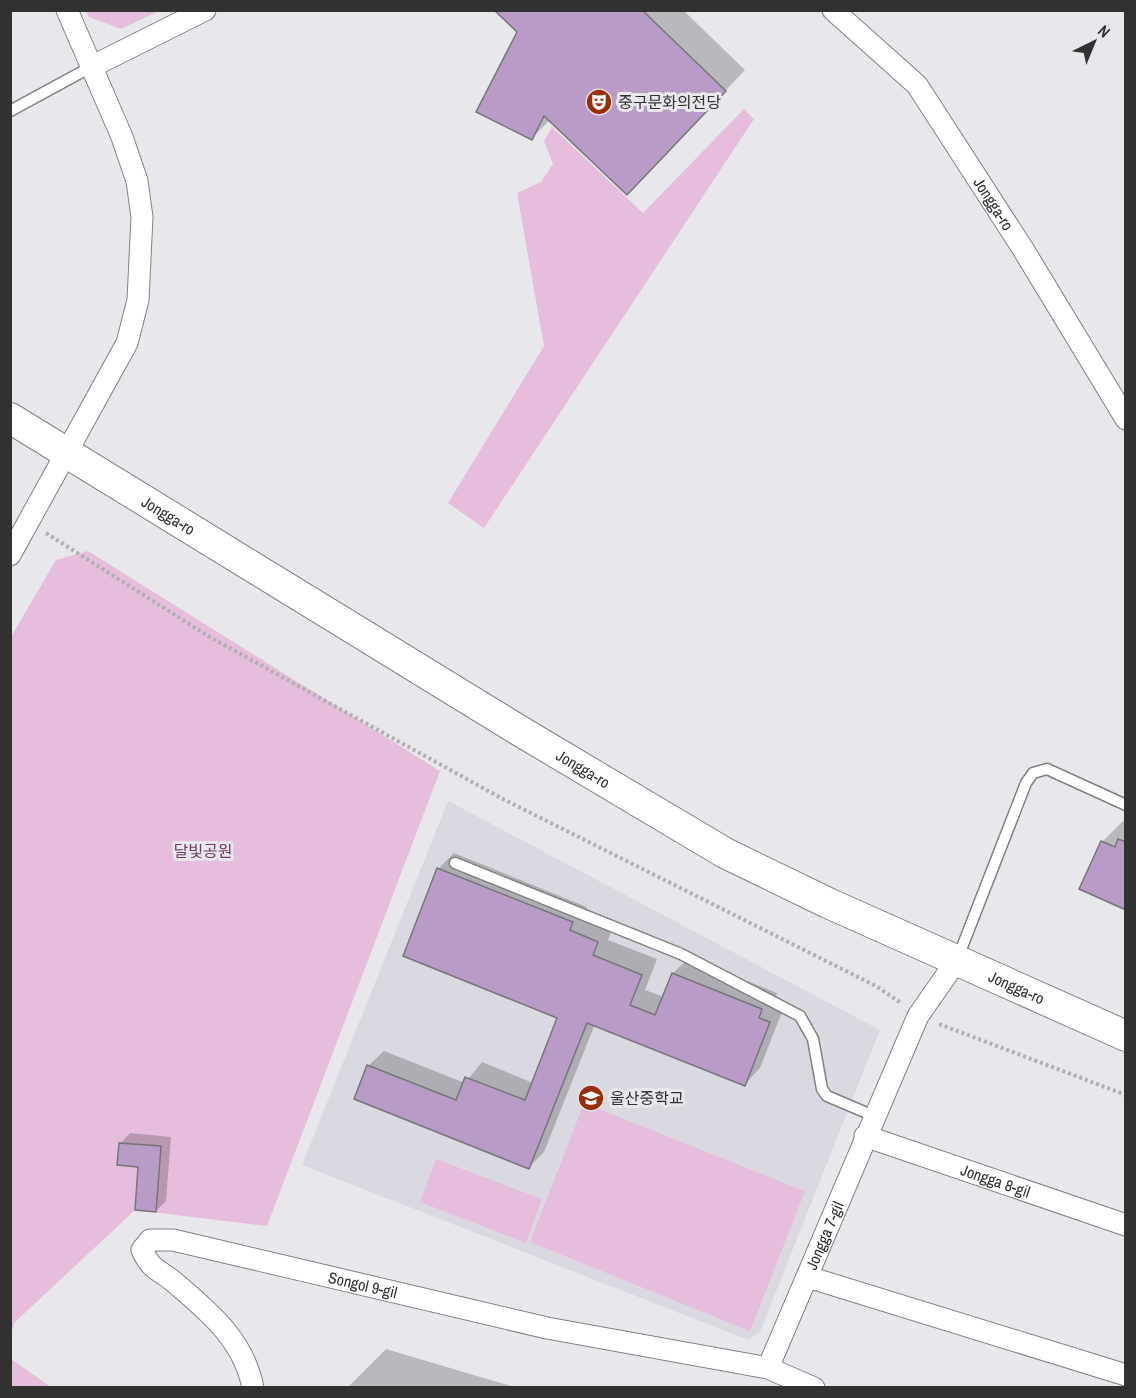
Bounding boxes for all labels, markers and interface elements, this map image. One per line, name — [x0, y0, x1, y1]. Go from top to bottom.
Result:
north arrow — [1064, 12, 1124, 72]
text: N — [1093, 20, 1115, 42]
theatre icon: 중구문화의전당 — [584, 87, 614, 117]
place label: 중구문화의전당 — [618, 91, 721, 113]
street label: Jongga-ro — [968, 173, 1019, 235]
street label: Jongga-ro — [138, 490, 199, 540]
street label: Jongga-ro — [552, 744, 614, 793]
park label: 달빛공원 — [174, 840, 232, 862]
street label: Jongga-ro — [985, 965, 1048, 1009]
school or university icon: 울산중학교 — [576, 1083, 606, 1113]
place label: 울산중학교 — [610, 1087, 684, 1109]
street label: Jongga 8-gil — [958, 1158, 1033, 1203]
street label: Jongga 7-gil — [800, 1198, 849, 1273]
street label: Songol 9-gil — [326, 1266, 400, 1303]

